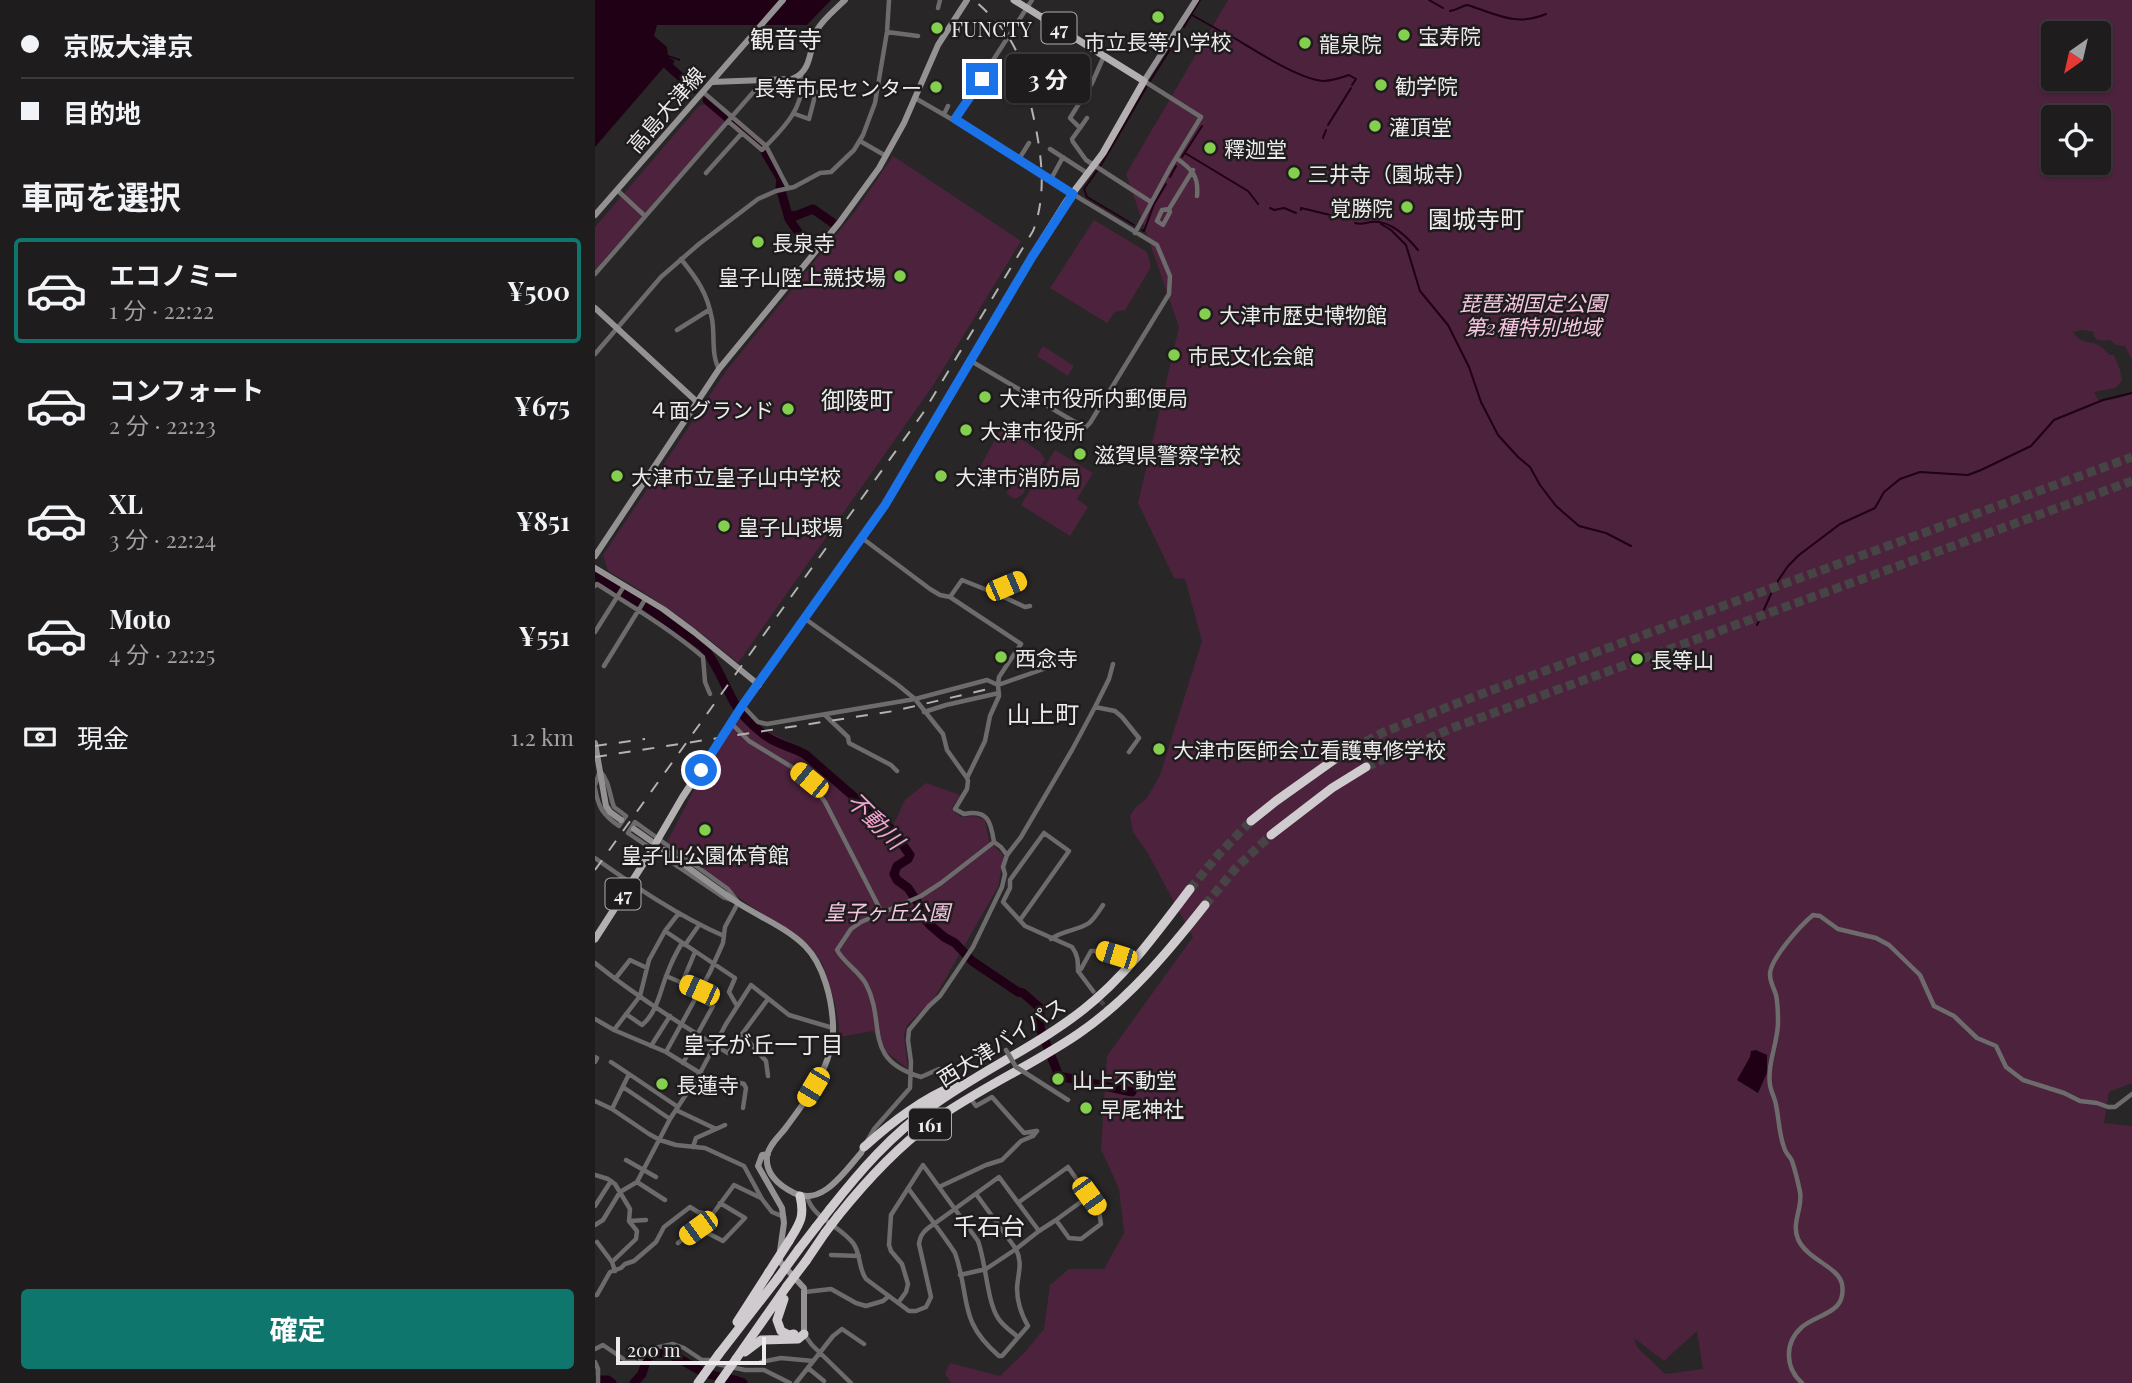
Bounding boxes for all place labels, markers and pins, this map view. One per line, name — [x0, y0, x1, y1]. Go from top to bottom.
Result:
marker: 市立長等小学校 — [1150, 9, 1166, 25]
place label: FUNCTY — [951, 14, 1032, 42]
marker: FUNCTY — [929, 20, 945, 36]
place label: 宝寿院 — [1418, 21, 1481, 49]
place label: 市立長等小学校 — [1085, 27, 1232, 55]
marker: 宝寿院 — [1396, 27, 1412, 43]
place label: 龍泉院 — [1319, 29, 1382, 57]
marker: 龍泉院 — [1297, 35, 1313, 51]
place label: 勧学院 — [1395, 71, 1458, 99]
place label: 長等市民センター — [754, 73, 922, 101]
marker: 勧学院 — [1373, 77, 1389, 93]
marker: 長等市民センター — [928, 79, 944, 95]
place label: 灌頂堂 — [1389, 112, 1452, 140]
marker: 灌頂堂 — [1367, 118, 1383, 134]
place label: 釋迦堂 — [1224, 134, 1287, 162]
marker: 釋迦堂 — [1202, 140, 1218, 156]
place label: 三井寺（園城寺） — [1308, 159, 1476, 187]
marker: 三井寺（園城寺） — [1286, 165, 1302, 181]
place label: 覚勝院 — [1330, 193, 1393, 221]
marker: 覚勝院 — [1399, 199, 1415, 215]
place label: 長泉寺 — [772, 228, 835, 256]
marker: 長泉寺 — [750, 234, 766, 250]
place label: 皇子山陸上競技場 — [718, 262, 886, 290]
marker: 皇子山陸上競技場 — [892, 268, 908, 284]
place label: 大津市歴史博物館 — [1219, 300, 1387, 328]
marker: 大津市歴史博物館 — [1197, 306, 1213, 322]
place label: 市民文化会館 — [1188, 341, 1314, 369]
marker: 市民文化会館 — [1166, 347, 1182, 363]
place label: 大津市役所内郵便局 — [999, 383, 1188, 411]
marker: 大津市役所内郵便局 — [977, 389, 993, 405]
place label: ４面グランド — [648, 395, 774, 423]
marker: ４面グランド — [780, 401, 796, 417]
place label: 大津市役所 — [980, 416, 1085, 444]
marker: 大津市役所 — [958, 422, 974, 438]
place label: 滋賀県警察学校 — [1094, 440, 1241, 468]
marker: 滋賀県警察学校 — [1072, 446, 1088, 462]
place label: 大津市立皇子山中学校 — [631, 462, 841, 490]
place label: 大津市消防局 — [955, 462, 1081, 490]
marker: 大津市立皇子山中学校 — [609, 468, 625, 484]
marker: 大津市消防局 — [933, 468, 949, 484]
place label: 皇子山球場 — [738, 512, 843, 540]
marker: 皇子山球場 — [716, 518, 732, 534]
place label: 西念寺 — [1015, 643, 1078, 671]
place label: 長等山 — [1651, 645, 1714, 673]
marker: 西念寺 — [993, 649, 1009, 665]
marker: 長等山 — [1629, 651, 1645, 667]
place label: 大津市医師会立看護専修学校 — [1173, 735, 1446, 763]
marker: 大津市医師会立看護専修学校 — [1151, 741, 1167, 757]
marker: 皇子山公園体育館 — [697, 822, 713, 838]
place label: 皇子山公園体育館 — [621, 840, 789, 868]
place label: 山上不動堂 — [1072, 1065, 1177, 1093]
place label: 長蓮寺 — [676, 1070, 739, 1098]
marker: 山上不動堂 — [1050, 1071, 1066, 1087]
marker: 長蓮寺 — [654, 1076, 670, 1092]
place label: 早尾神社 — [1100, 1094, 1184, 1122]
marker: 早尾神社 — [1078, 1100, 1094, 1116]

